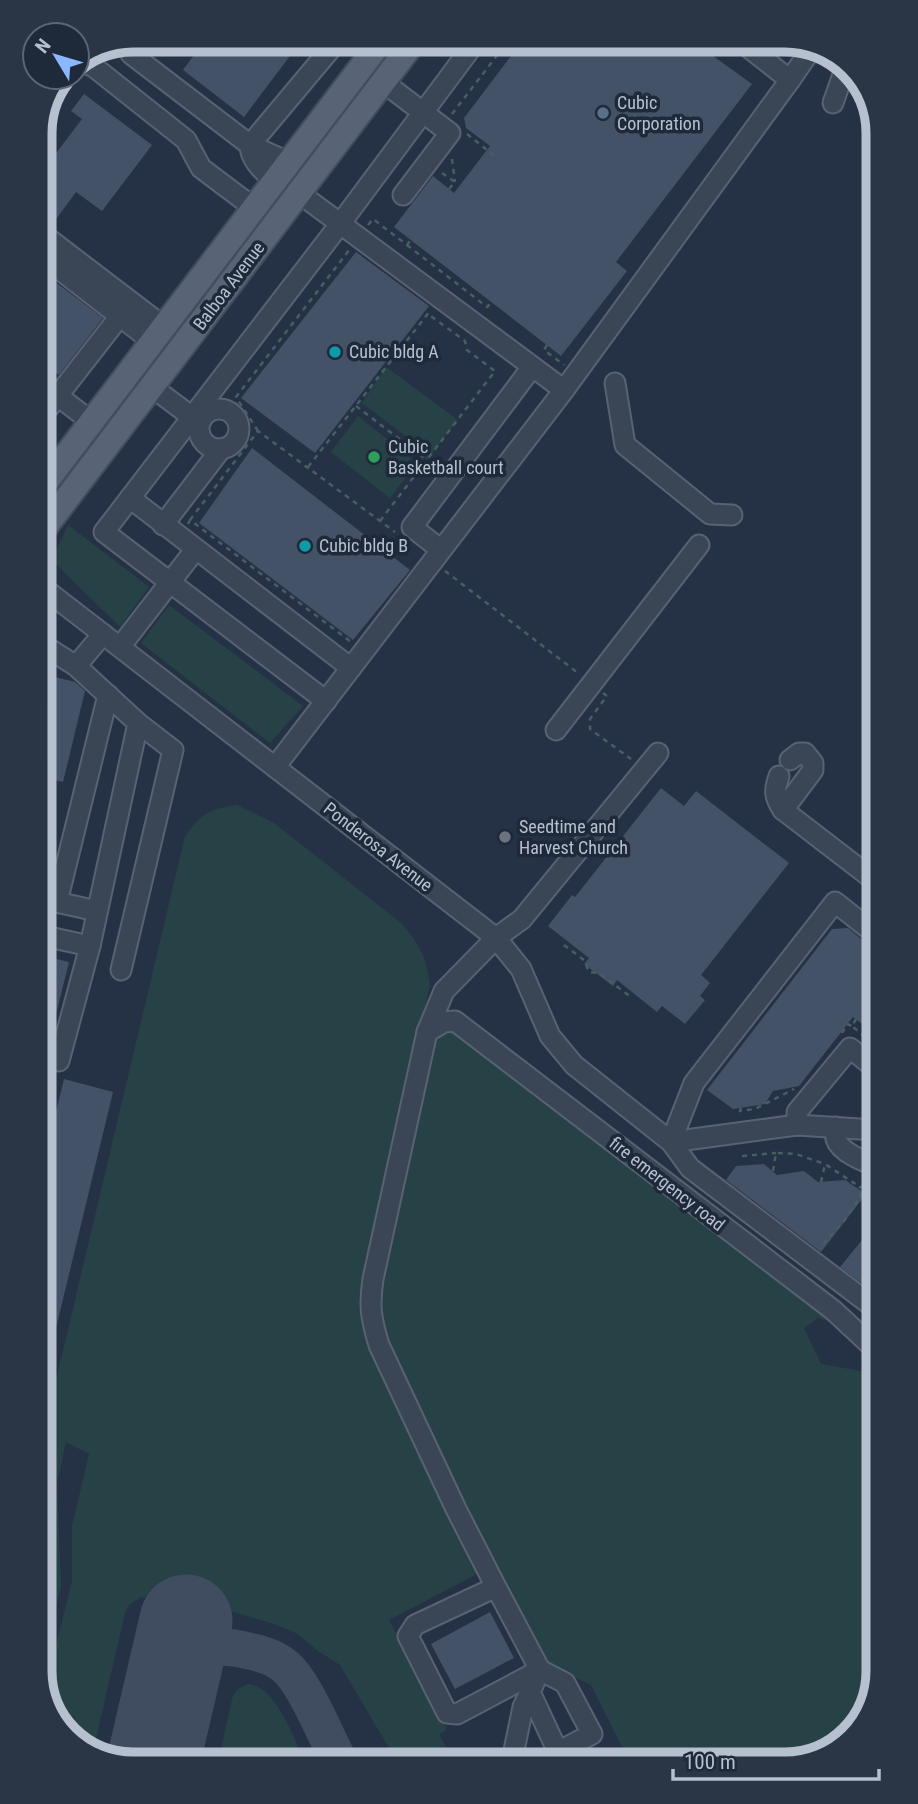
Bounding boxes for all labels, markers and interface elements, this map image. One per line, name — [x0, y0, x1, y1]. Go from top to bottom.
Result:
north arrow — [21, 21, 91, 91]
text: N — [30, 34, 56, 58]
place label: Cubic Corporation — [617, 92, 701, 134]
marker: Cubic Corporation — [595, 105, 611, 121]
street label: Balboa Avenue — [189, 237, 269, 334]
place label: Cubic bldg A — [349, 341, 439, 362]
marker: Cubic bldg A — [327, 344, 343, 360]
place label: Cubic Basketball court — [388, 436, 504, 478]
marker: Cubic Basketball court — [366, 449, 382, 465]
place label: Cubic bldg B — [319, 535, 408, 556]
marker: Cubic bldg B — [297, 538, 313, 554]
street label: Ponderosa Avenue — [320, 798, 437, 896]
place label: Seedtime and Harvest Church — [519, 816, 628, 858]
marker: Seedtime and Harvest Church — [497, 829, 513, 845]
street label: fire emergency road — [606, 1132, 729, 1235]
scale bar — [673, 1738, 880, 1782]
text: 100 m — [684, 1750, 736, 1774]

